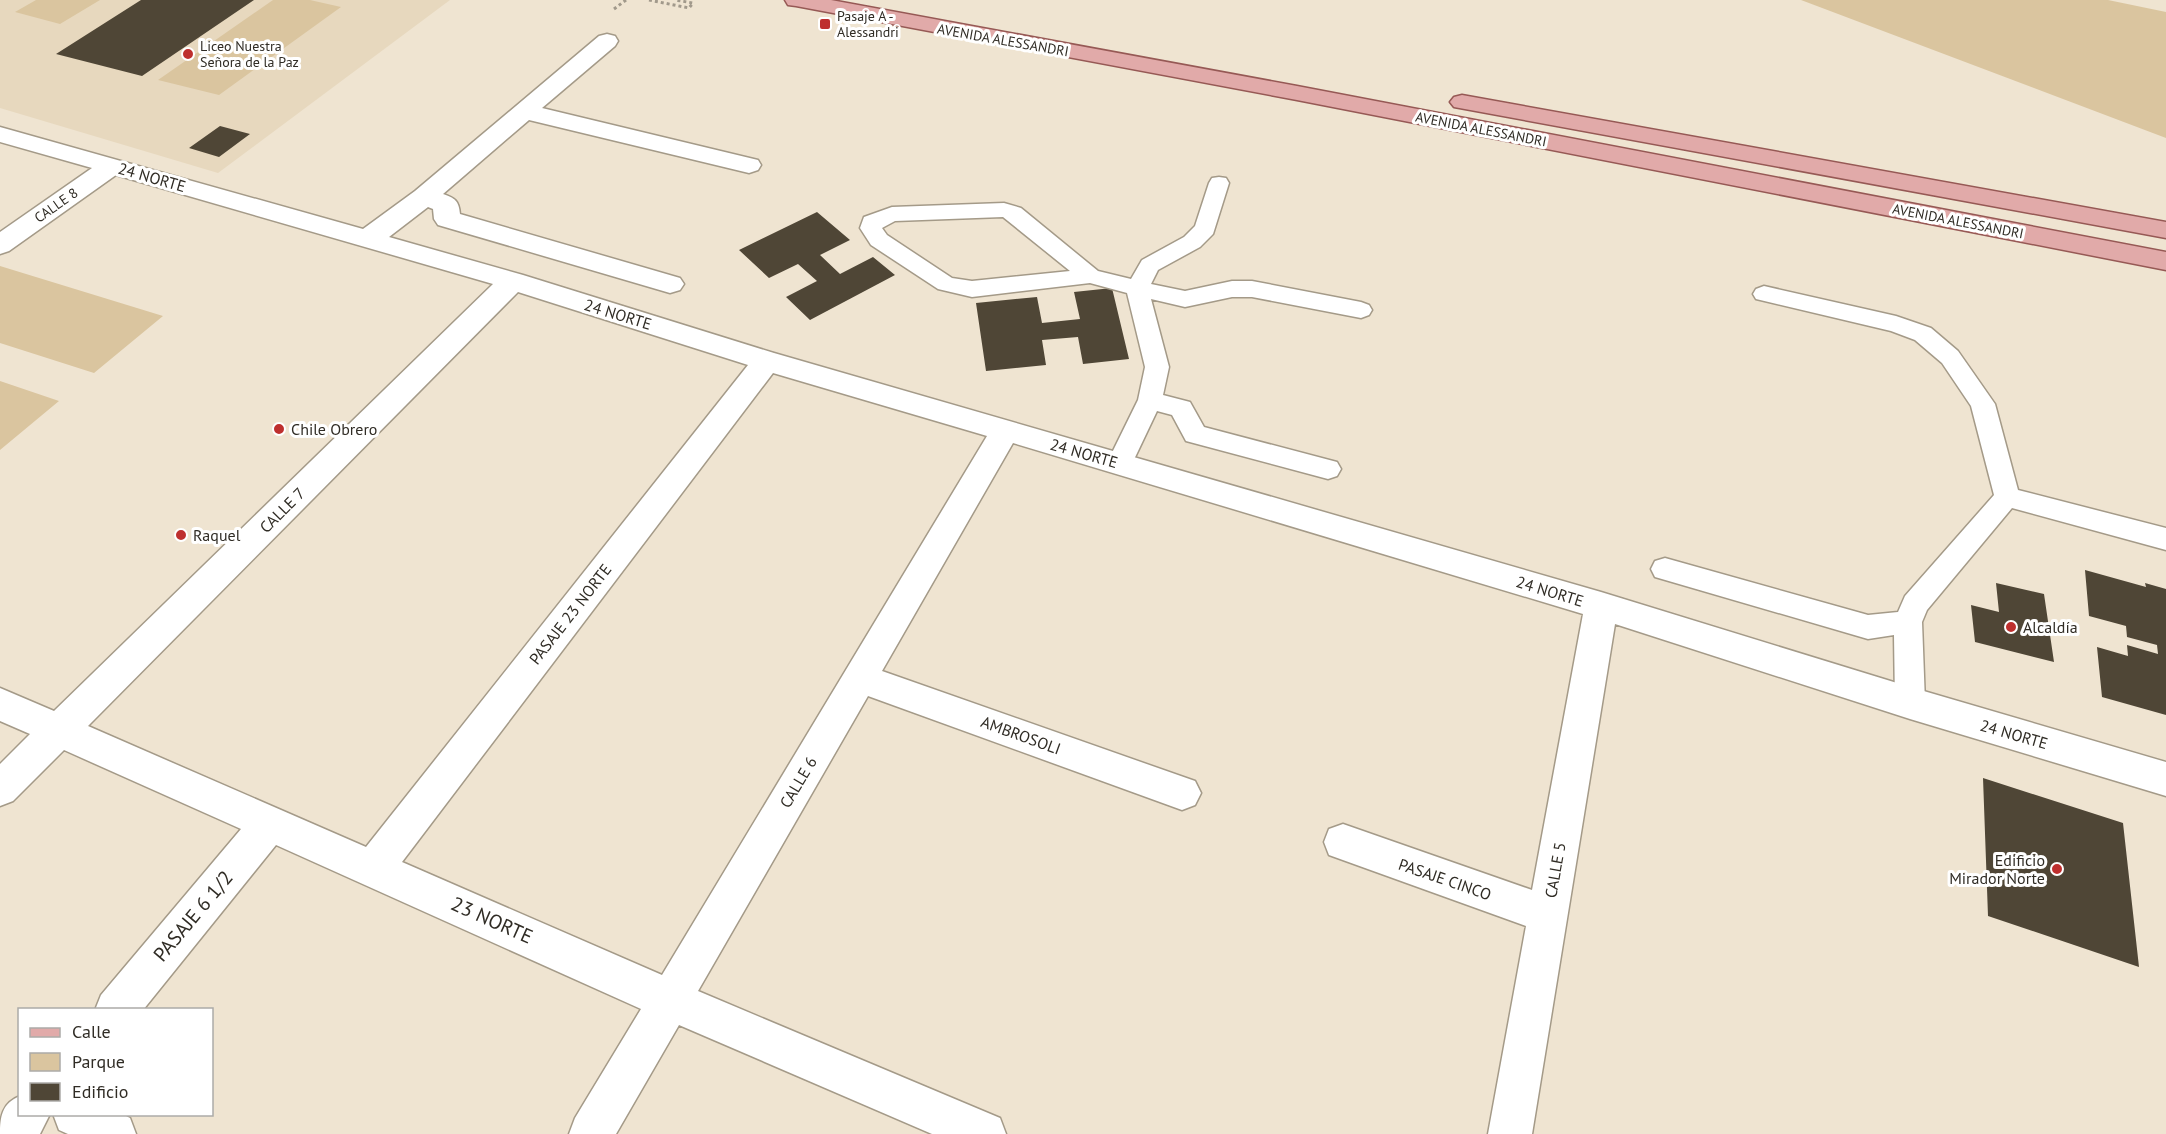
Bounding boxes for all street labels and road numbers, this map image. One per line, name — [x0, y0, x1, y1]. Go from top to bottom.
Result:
street label: AVENIDA ALESSANDRI — [936, 20, 1070, 60]
street label: AVENIDA ALESSANDRI — [1414, 107, 1548, 151]
street label: 24 NORTE — [116, 158, 188, 196]
street label: CALLE 8 — [31, 184, 81, 226]
street label: AVENIDA ALESSANDRI — [1891, 199, 2025, 243]
street label: 24 NORTE — [582, 294, 654, 334]
street label: 24 NORTE — [1048, 434, 1120, 472]
street label: CALLE 7 — [255, 483, 309, 537]
street label: PASAJE 23 NORTE — [525, 560, 615, 668]
street label: 24 NORTE — [1514, 571, 1586, 611]
street label: AMBROSOLI — [978, 711, 1064, 759]
street label: 24 NORTE — [1978, 715, 2050, 753]
street label: CALLE 6 — [775, 753, 821, 811]
street label: CALLE 5 — [1540, 841, 1570, 899]
street label: PASAJE CINCO — [1396, 854, 1494, 904]
street label: PASAJE 6 1/2 — [147, 865, 239, 967]
street label: 23 NORTE — [447, 890, 537, 950]

